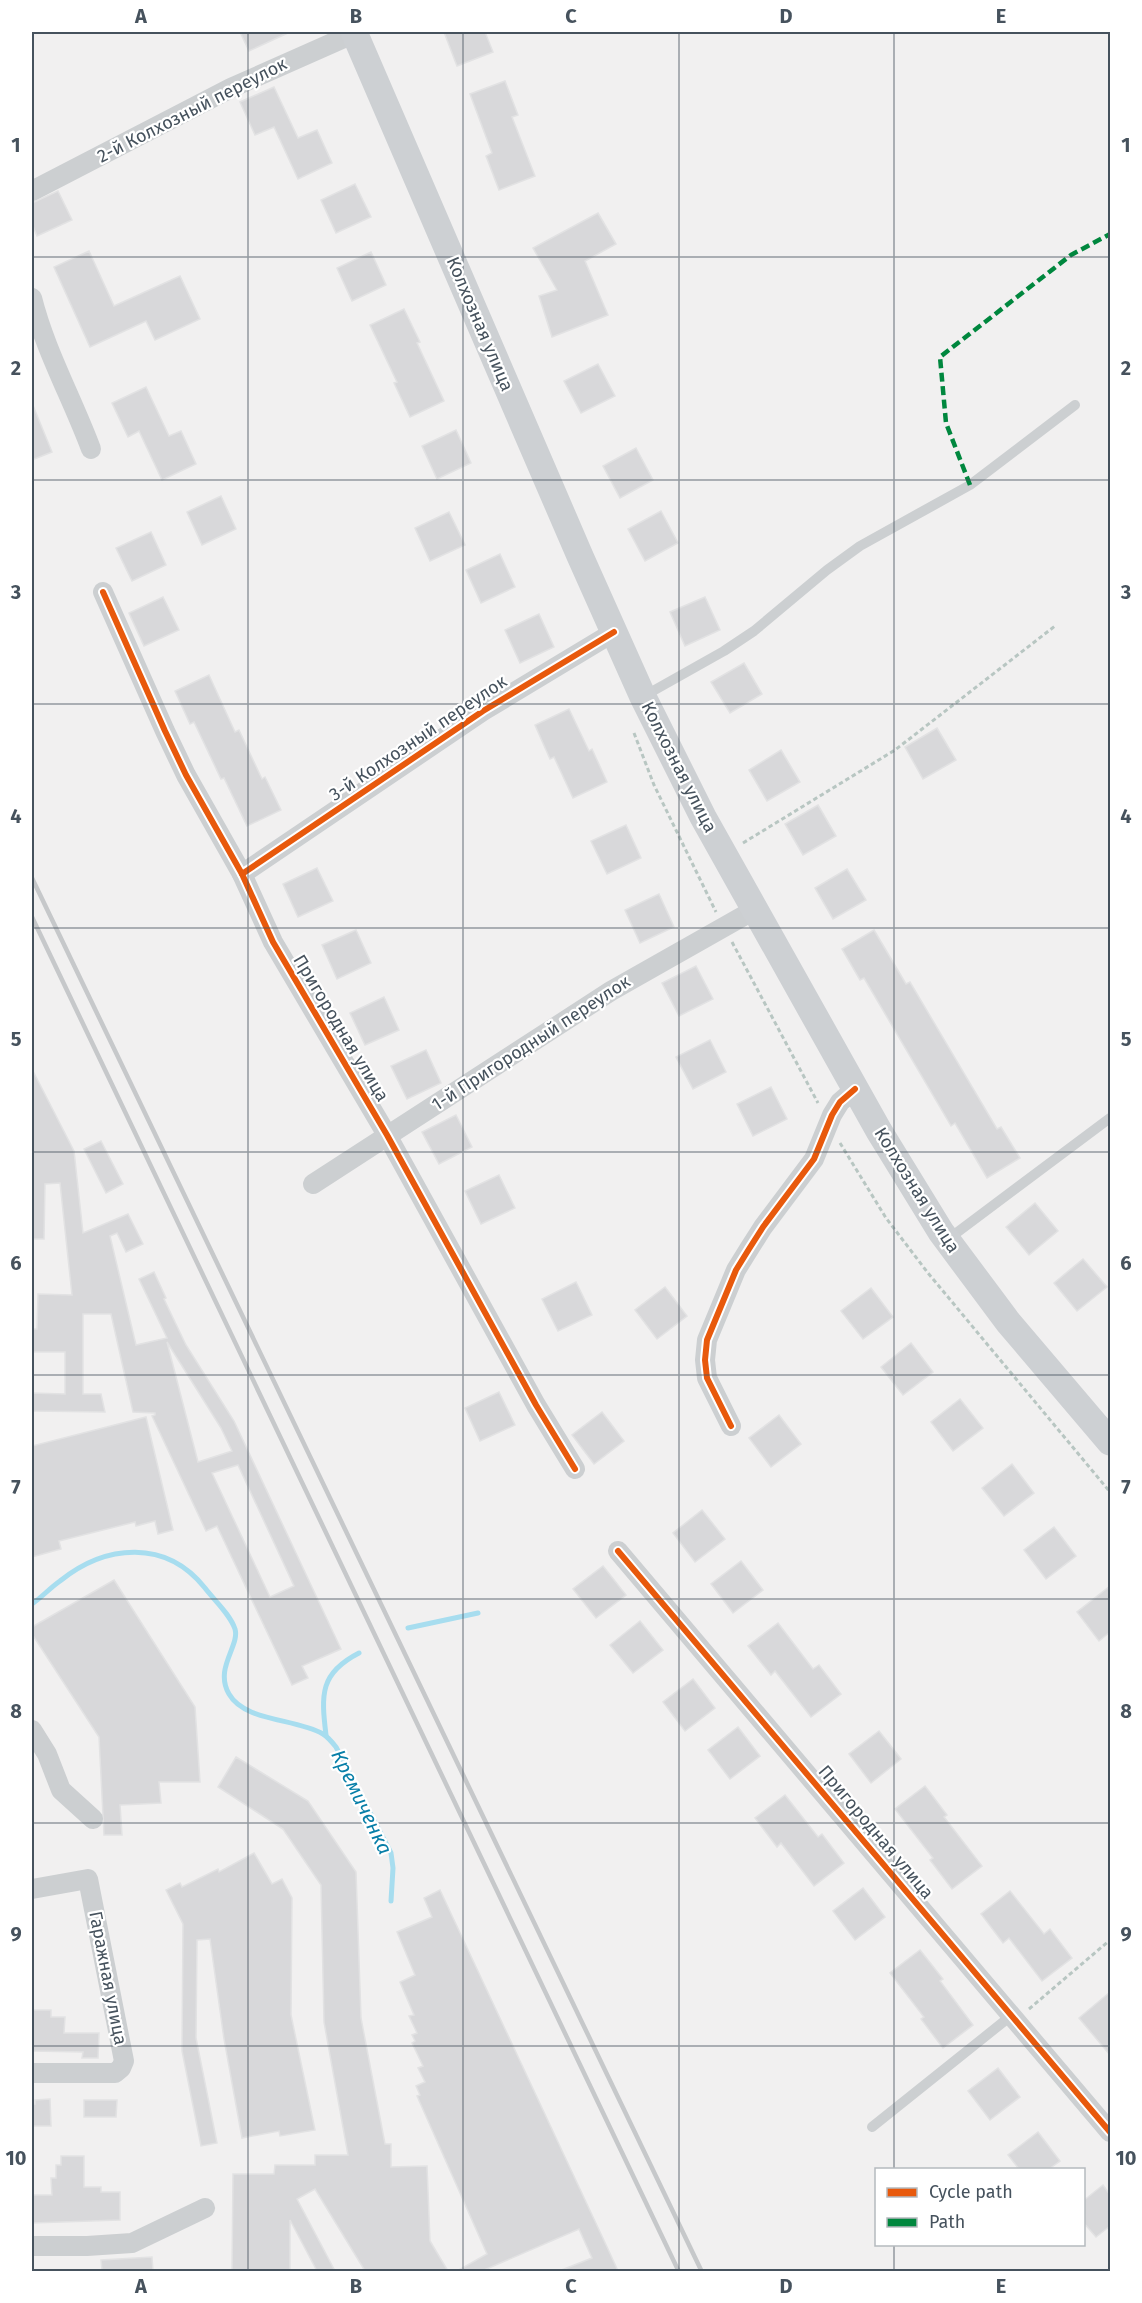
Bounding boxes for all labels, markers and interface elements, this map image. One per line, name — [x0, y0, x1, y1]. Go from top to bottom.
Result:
text: A — [134, 4, 148, 28]
text: B — [350, 4, 362, 28]
text: C — [565, 4, 577, 28]
text: D — [779, 4, 793, 28]
text: E — [996, 4, 1006, 28]
street label: 2-й Колхозный переулок — [94, 52, 291, 167]
text: 1 — [11, 133, 21, 157]
text: 1 — [1121, 133, 1131, 157]
street label: Колхозная улица — [442, 253, 518, 395]
text: 2 — [11, 356, 21, 380]
text: 2 — [1121, 356, 1131, 380]
text: 3 — [10, 580, 21, 604]
text: 3 — [1120, 580, 1131, 604]
street label: 3-й Колхозный переулок — [325, 670, 512, 806]
street label: Колхозная улица — [637, 698, 721, 836]
text: 4 — [10, 804, 22, 828]
text: 4 — [1120, 804, 1132, 828]
street label: Пригородная улица — [288, 950, 394, 1106]
street label: 1-й Пригородный переулок — [428, 970, 635, 1115]
text: 5 — [11, 1027, 22, 1051]
text: 5 — [1121, 1027, 1132, 1051]
street label: Колхозная улица — [870, 1123, 964, 1257]
text: 6 — [10, 1251, 22, 1275]
text: 6 — [1120, 1251, 1132, 1275]
text: 7 — [11, 1475, 21, 1499]
text: 7 — [1121, 1475, 1131, 1499]
text: 8 — [10, 1699, 22, 1723]
text: 8 — [1120, 1699, 1132, 1723]
water label: Кремиченка — [326, 1746, 398, 1858]
street label: Пригородная улица — [814, 1761, 938, 1903]
street label: Гаражная улица — [84, 1909, 132, 2047]
text: 9 — [10, 1922, 22, 1946]
text: 9 — [1120, 1922, 1132, 1946]
text: 10 — [6, 2146, 26, 2170]
text: 10 — [1116, 2146, 1136, 2170]
legend — [875, 2168, 1085, 2246]
text: Cycle path — [929, 2181, 1013, 2203]
text: Path — [929, 2211, 965, 2233]
text: A — [134, 2274, 148, 2298]
text: B — [350, 2274, 362, 2298]
text: C — [565, 2274, 577, 2298]
text: D — [779, 2274, 793, 2298]
text: E — [996, 2274, 1006, 2298]

